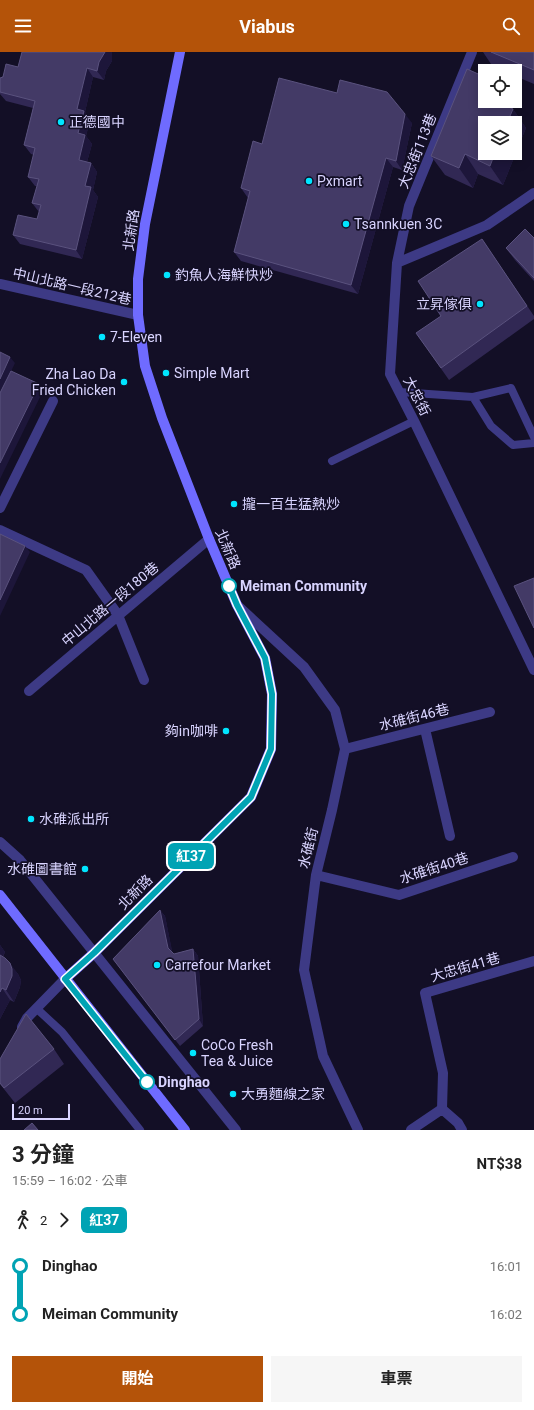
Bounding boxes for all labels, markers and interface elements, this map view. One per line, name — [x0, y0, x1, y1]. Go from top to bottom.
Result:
icon: menu — [12, 15, 34, 37]
icon: search — [500, 15, 522, 37]
text: Viabus — [239, 16, 295, 37]
map controls — [478, 64, 522, 160]
button: locate — [478, 64, 522, 108]
street label: 大忠街113巷 — [395, 111, 439, 191]
place label: 正德國中 — [69, 114, 125, 130]
button: layers — [478, 116, 522, 160]
marker: 正德國中 — [56, 117, 66, 127]
place label: Pxmart — [317, 173, 363, 189]
marker: Pxmart — [304, 176, 314, 186]
street label: 北新路 — [120, 208, 142, 252]
place label: Tsannkuen 3C — [354, 216, 442, 232]
marker: Tsannkuen 3C — [341, 219, 351, 229]
street label: 中山北路一段212巷 — [11, 265, 133, 307]
place label: 釣魚人海鮮快炒 — [175, 267, 273, 283]
marker: 釣魚人海鮮快炒 — [162, 270, 172, 280]
place label: 立昇傢俱 — [416, 296, 472, 312]
marker: 立昇傢俱 — [475, 299, 485, 309]
place label: 7-Eleven — [110, 329, 162, 345]
marker: 7-Eleven — [97, 332, 107, 342]
place label: Simple Mart — [174, 365, 250, 381]
place label: Zha Lao Da Fried Chicken — [32, 366, 116, 398]
marker: Simple Mart — [161, 368, 171, 378]
street label: 大忠街 — [400, 374, 434, 418]
marker: Zha Lao Da Fried Chicken — [119, 377, 129, 387]
place label: 攏一百生猛熱炒 — [242, 496, 340, 512]
marker: 攏一百生猛熱炒 — [229, 499, 239, 509]
street label: 北新路 — [212, 527, 244, 571]
street label: 中山北路一段180巷 — [58, 559, 162, 649]
marker: Meiman Community — [221, 578, 237, 594]
place label: Meiman Community — [240, 578, 368, 594]
street label: 水碓街46巷 — [377, 701, 451, 733]
place label: 夠in咖啡 — [165, 723, 218, 739]
marker: 夠in咖啡 — [221, 726, 231, 736]
place label: 水碓派出所 — [39, 811, 109, 827]
marker: 水碓派出所 — [26, 814, 36, 824]
street label: 水碓街 — [295, 826, 321, 870]
line badge: 紅37 — [168, 843, 214, 869]
text: 紅37 — [176, 848, 206, 864]
street label: 水碓街40巷 — [397, 849, 471, 887]
place label: 水碓圖書館 — [7, 861, 77, 877]
marker: 水碓圖書館 — [80, 864, 90, 874]
street label: 北新路 — [114, 871, 156, 913]
street label: 大忠街41巷 — [428, 949, 502, 985]
place label: Carrefour Market — [165, 957, 271, 973]
marker: Carrefour Market — [152, 960, 162, 970]
place label: CoCo Fresh Tea & Juice — [201, 1037, 273, 1069]
marker: CoCo Fresh Tea & Juice — [188, 1048, 198, 1058]
marker: Dinghao — [139, 1074, 155, 1090]
place label: Dinghao — [158, 1074, 210, 1090]
place label: 大勇麵線之家 — [241, 1086, 325, 1102]
marker: 大勇麵線之家 — [228, 1089, 238, 1099]
scale bar — [12, 1102, 70, 1121]
text: 20 m — [18, 1104, 43, 1117]
text: 3 分鐘 — [12, 1142, 74, 1167]
text: NT$38 — [477, 1155, 522, 1173]
text: 15:59 – 16:02 · 公車 — [12, 1173, 128, 1188]
icon: walk — [12, 1209, 34, 1231]
icon: forward — [53, 1209, 75, 1231]
text: 紅37 — [89, 1212, 119, 1228]
text: 2 — [40, 1213, 47, 1228]
text: Dinghao — [42, 1257, 98, 1275]
text: 16:01 — [490, 1259, 522, 1274]
text: Meiman Community — [42, 1305, 178, 1323]
text: 16:02 — [490, 1307, 522, 1322]
button: 開始 — [12, 1356, 263, 1402]
button: 車票 — [271, 1356, 522, 1402]

